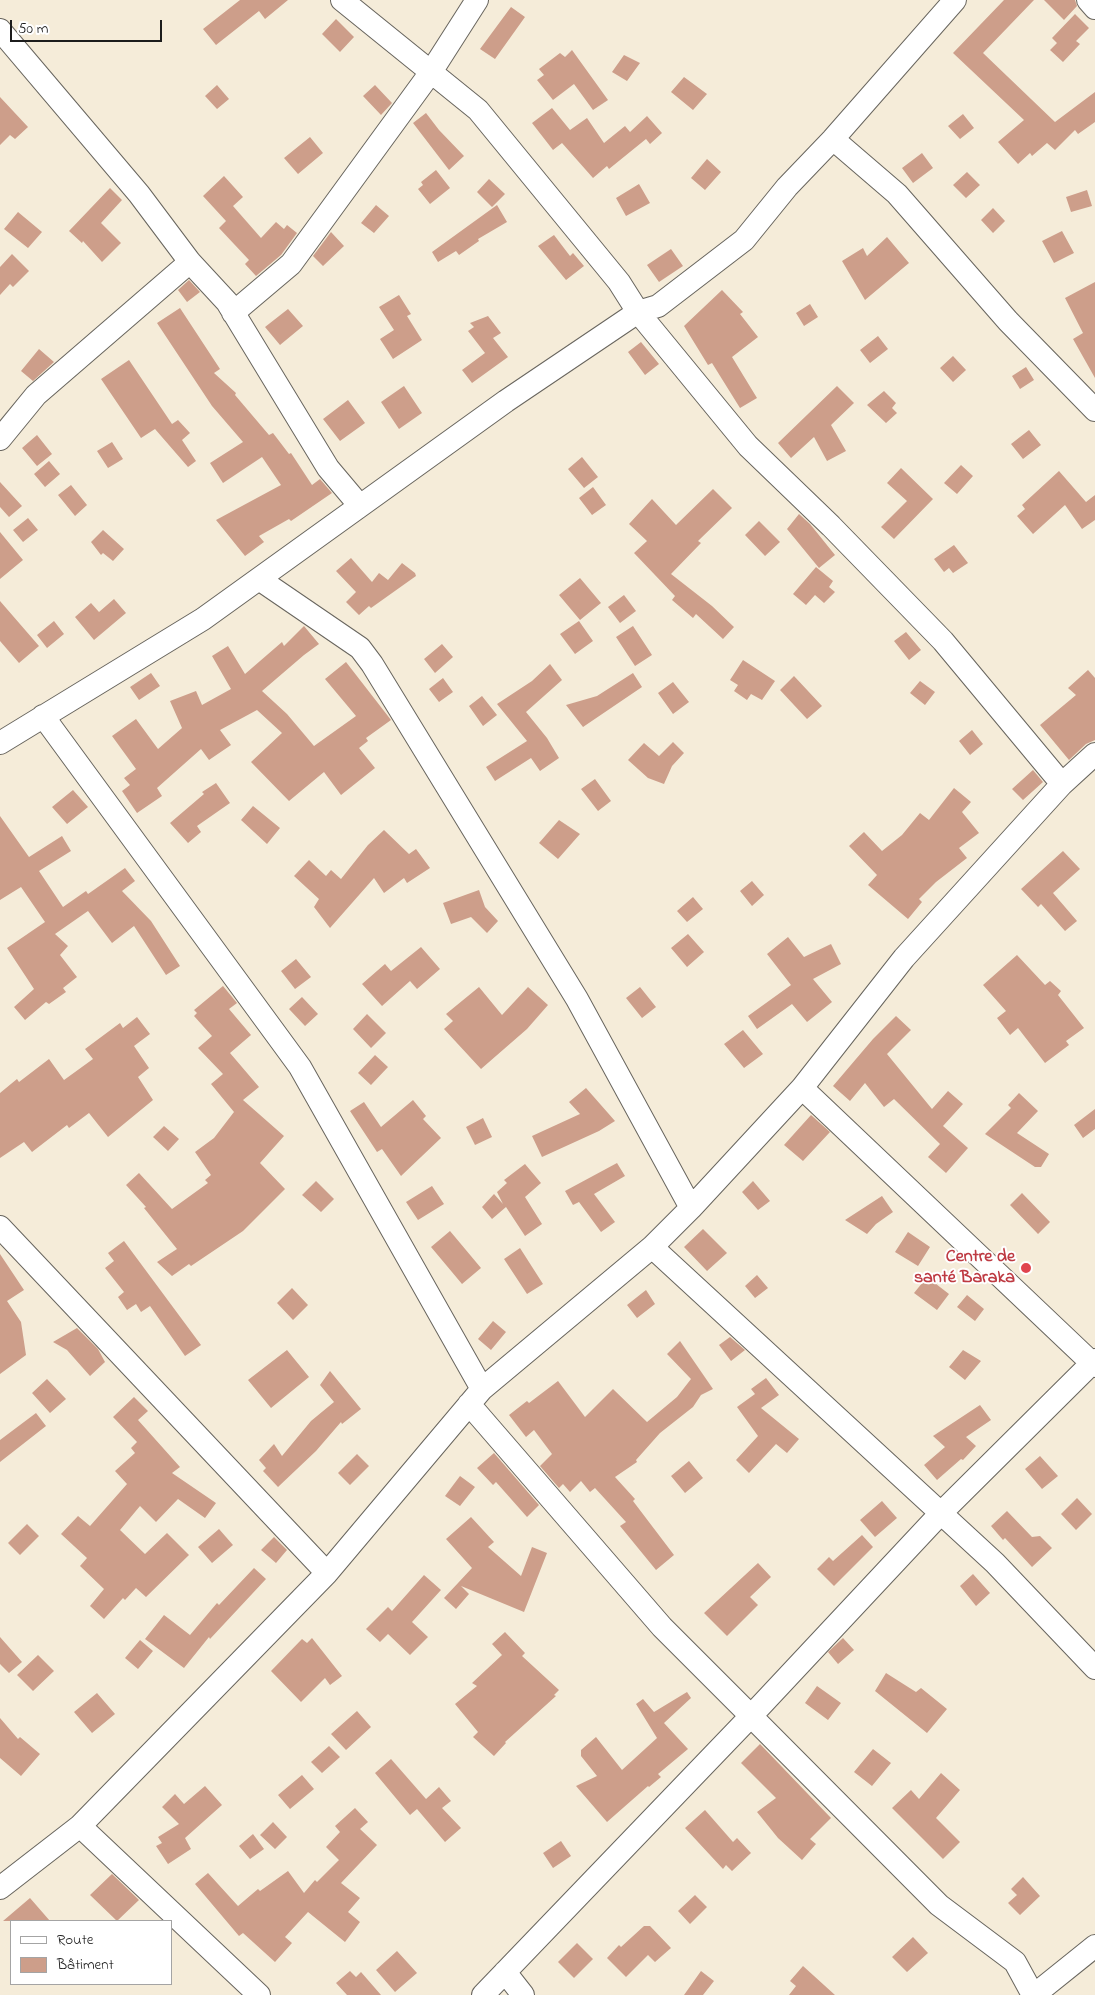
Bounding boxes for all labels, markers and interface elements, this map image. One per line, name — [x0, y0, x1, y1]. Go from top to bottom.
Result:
scale bar — [12, 10, 165, 42]
text: 50 m — [18, 18, 48, 40]
place label: Centre de santé Baraka — [914, 1247, 1015, 1290]
marker: Centre de santé Baraka — [1019, 1261, 1033, 1275]
legend — [10, 1920, 172, 1985]
text: Route — [57, 1929, 93, 1951]
text: Bâtiment — [57, 1954, 114, 1976]

